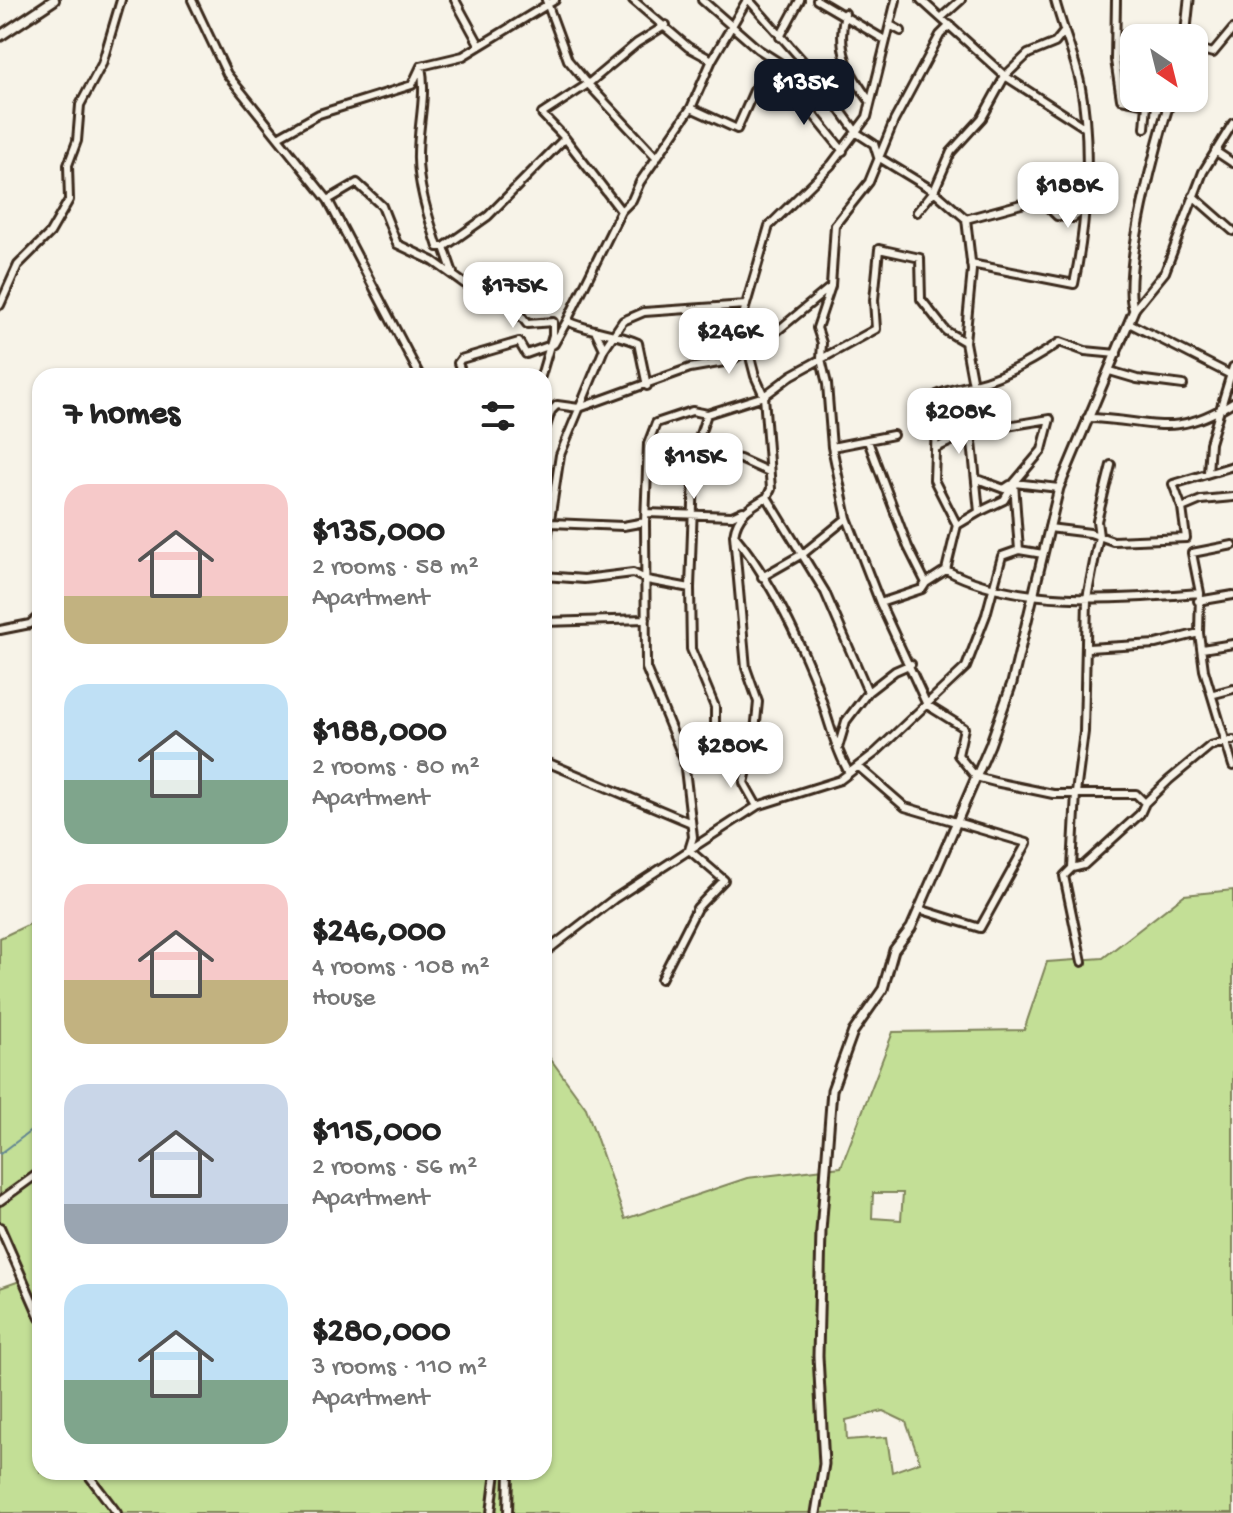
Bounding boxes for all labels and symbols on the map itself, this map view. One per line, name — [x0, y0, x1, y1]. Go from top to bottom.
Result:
north arrow — [1120, 24, 1208, 112]
pin: $135K — [748, 59, 860, 127]
pin: $188K — [1012, 162, 1124, 230]
pin: $175K — [457, 262, 569, 330]
pin: $246K — [673, 308, 785, 376]
pin: $208K — [903, 388, 1015, 456]
pin: $115K — [638, 433, 750, 501]
pin: $280K — [675, 722, 787, 790]

